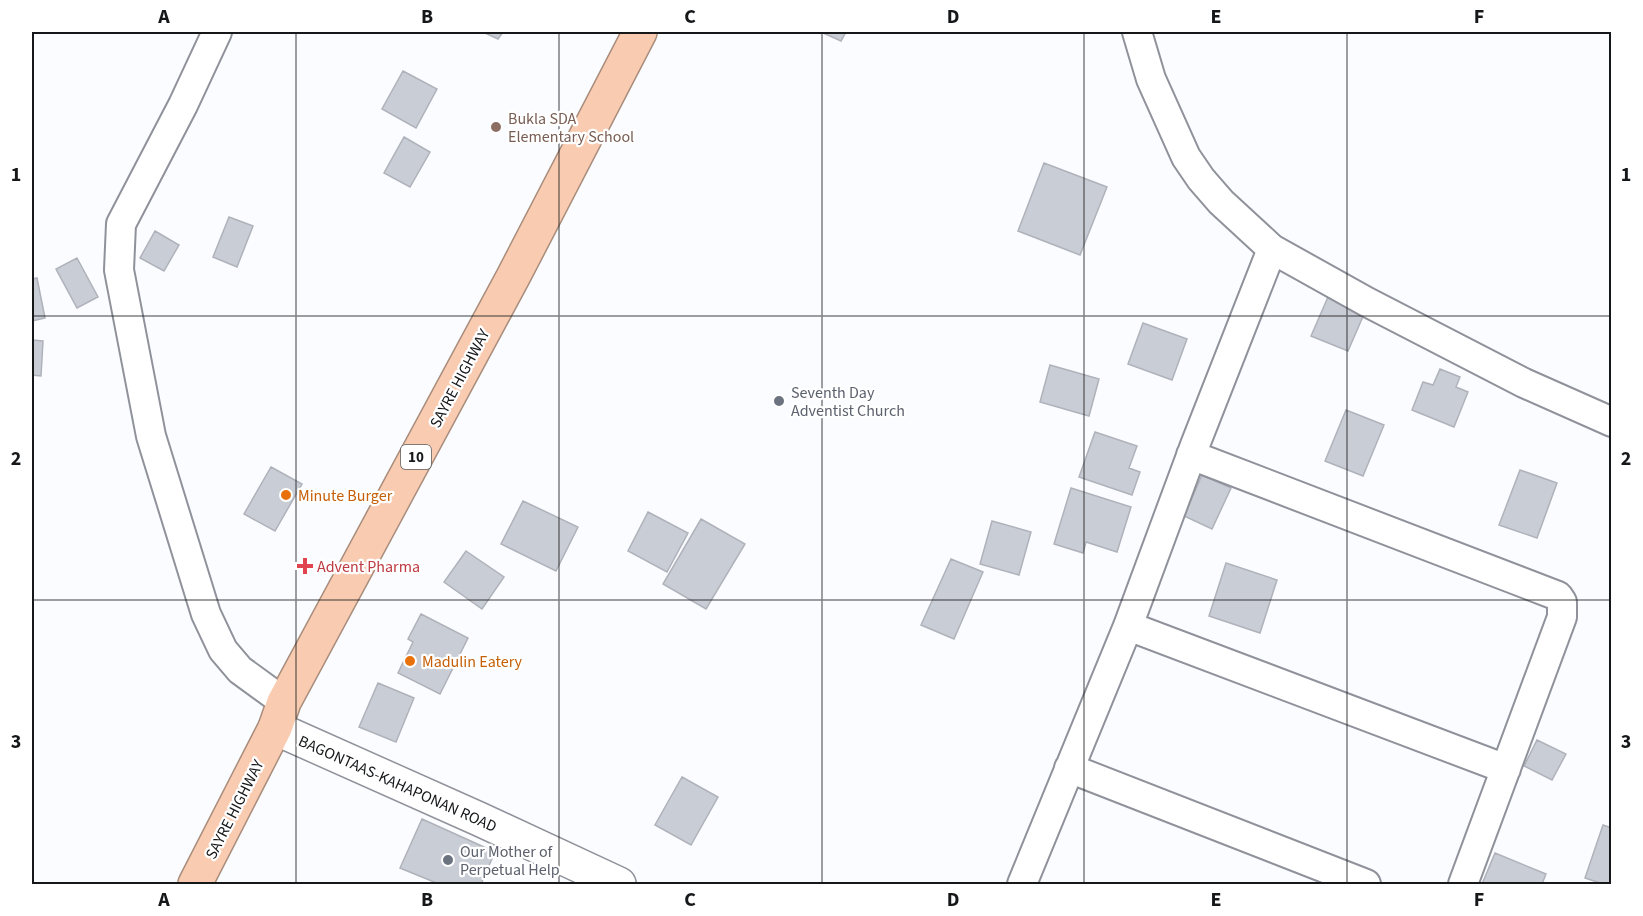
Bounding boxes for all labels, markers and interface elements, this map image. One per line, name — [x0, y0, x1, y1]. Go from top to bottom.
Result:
text: A — [157, 3, 170, 31]
text: B — [421, 3, 433, 31]
text: C — [684, 3, 696, 31]
text: D — [947, 3, 959, 31]
text: E — [1211, 3, 1221, 31]
text: F — [1474, 3, 1484, 31]
place label: Bukla SDA Elementary School — [508, 108, 634, 148]
marker: Bukla SDA Elementary School — [489, 120, 503, 134]
text: 1 — [11, 161, 21, 189]
text: 1 — [1621, 161, 1631, 189]
street label: SAYRE HIGHWAY — [425, 325, 495, 432]
place label: Seventh Day Adventist Church — [791, 382, 905, 422]
marker: Seventh Day Adventist Church — [772, 394, 786, 408]
text: 2 — [11, 445, 21, 473]
road number: 10 — [401, 445, 431, 469]
text: 2 — [1621, 445, 1631, 473]
place label: Minute Burger — [298, 485, 393, 507]
marker: Minute Burger — [279, 488, 293, 502]
place label: Advent Pharma — [317, 556, 420, 578]
marker: Advent Pharma — [298, 559, 312, 573]
place label: Madulin Eatery — [422, 651, 523, 673]
marker: Madulin Eatery — [403, 654, 417, 668]
text: 3 — [11, 728, 21, 756]
text: 3 — [1621, 728, 1631, 756]
street label: BAGONTAAS-KAHAPONAN ROAD — [295, 730, 500, 838]
street label: SAYRE HIGHWAY — [200, 756, 270, 863]
place label: Our Mother of Perpetual Help — [460, 841, 560, 881]
marker: Our Mother of Perpetual Help — [441, 853, 455, 867]
text: A — [157, 886, 170, 914]
text: B — [421, 886, 433, 914]
text: C — [684, 886, 696, 914]
text: D — [947, 886, 959, 914]
text: E — [1211, 886, 1221, 914]
text: F — [1474, 886, 1484, 914]

